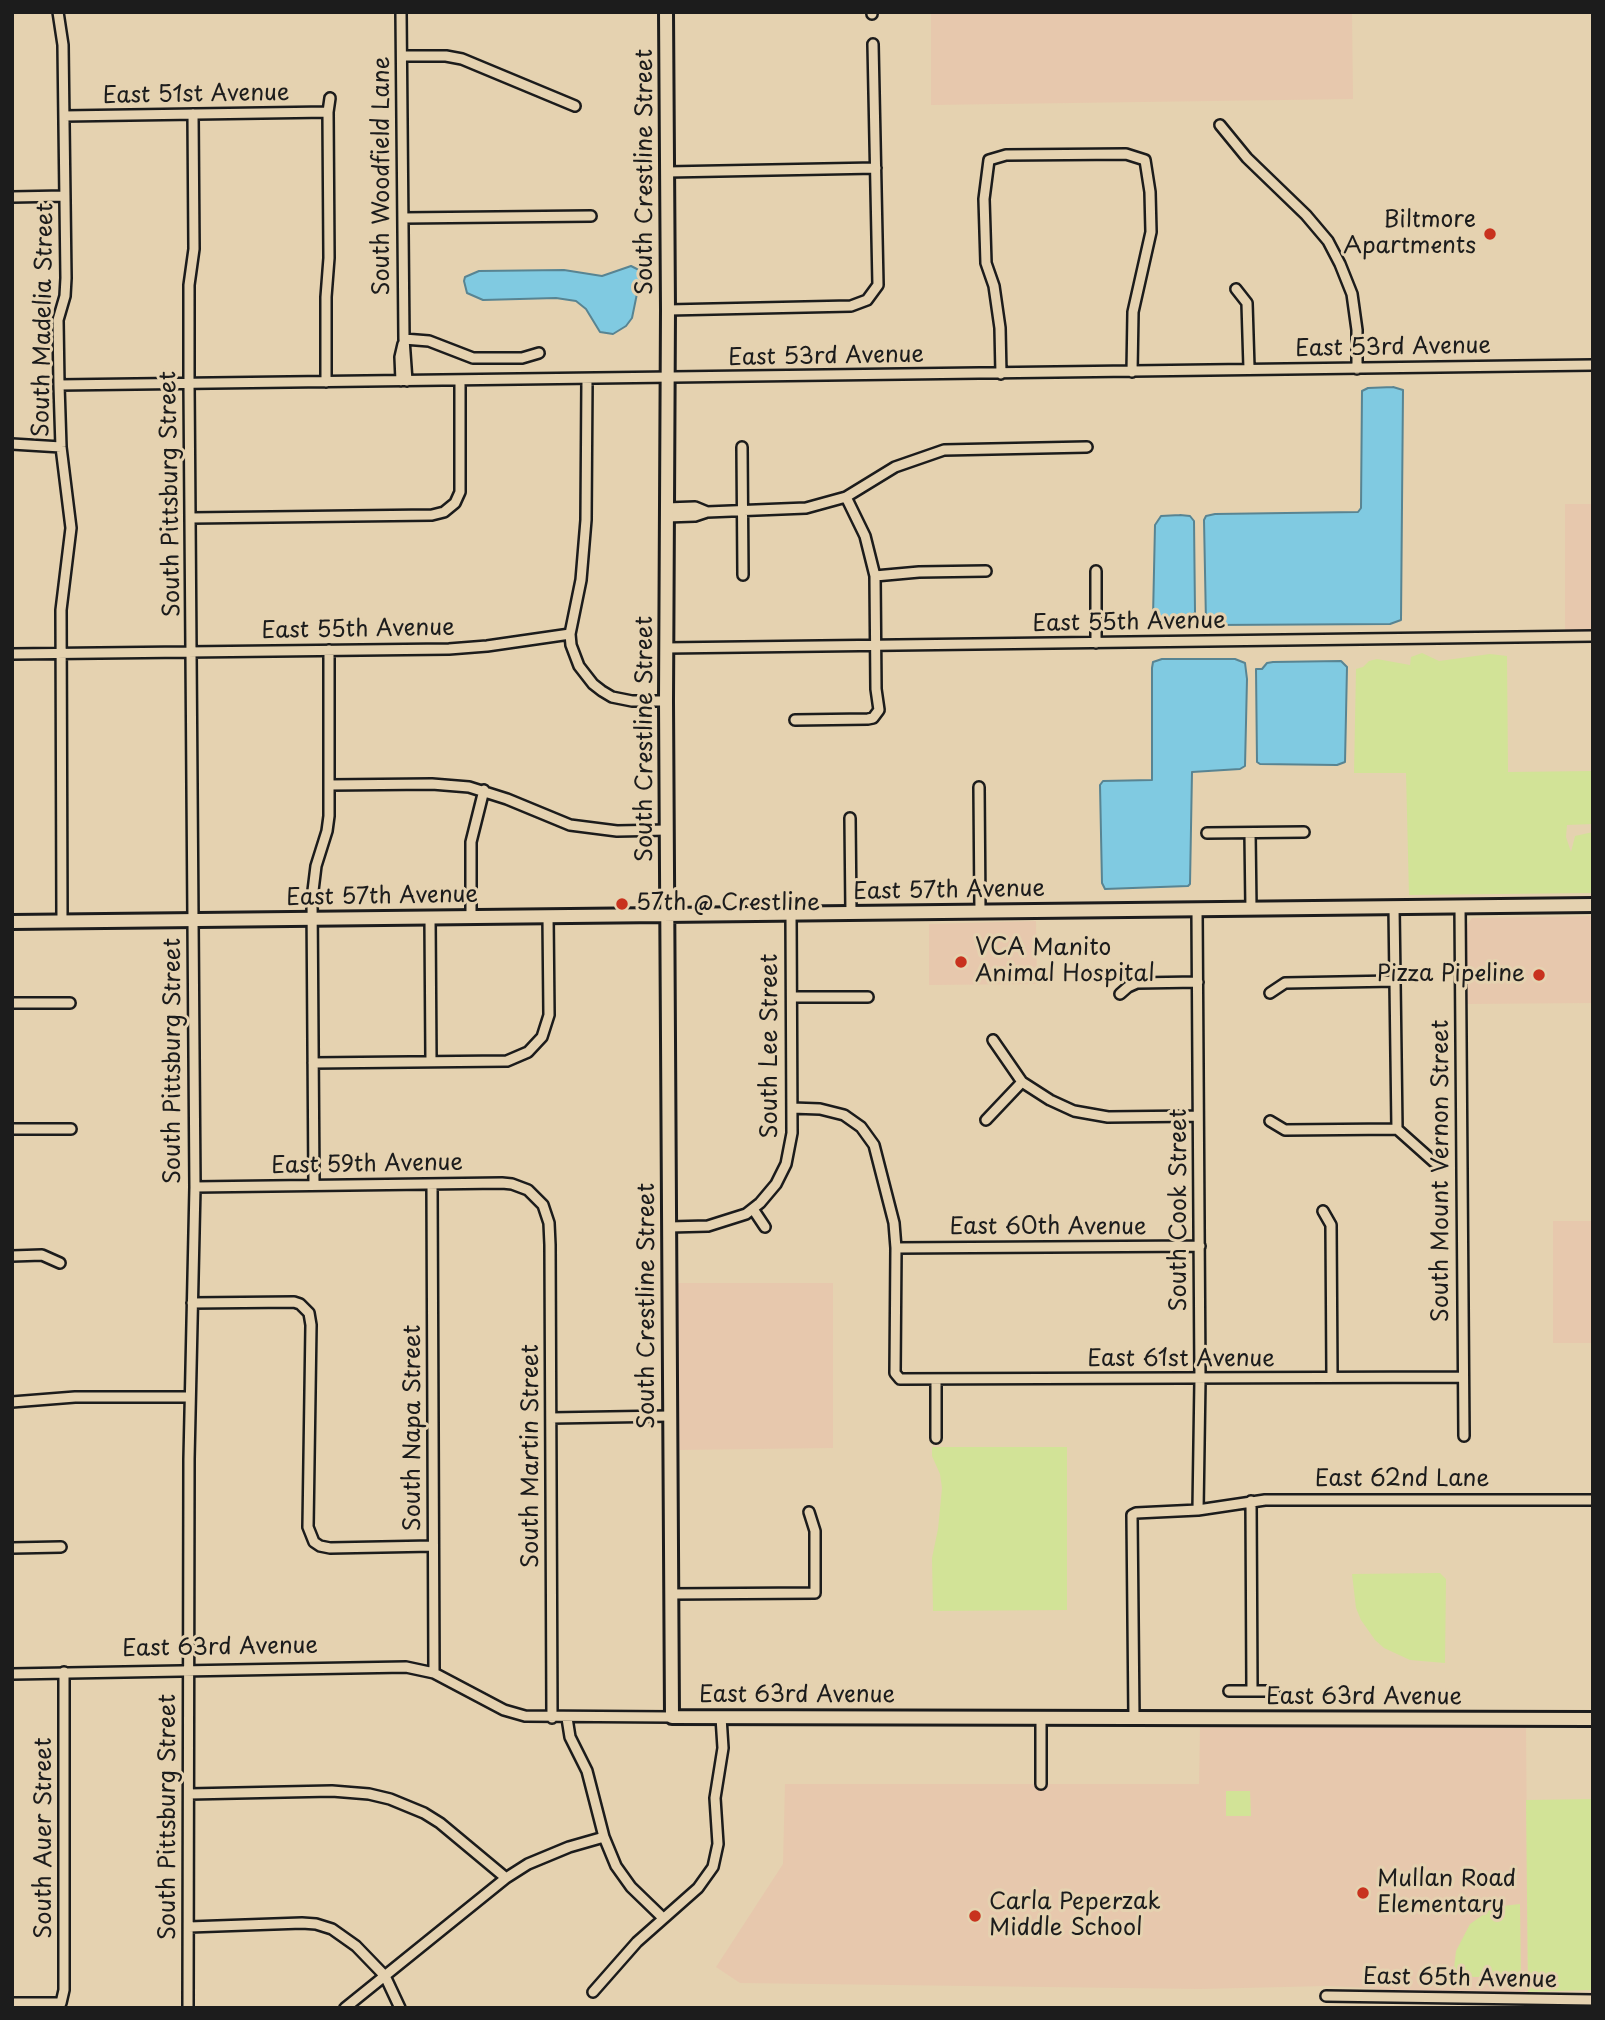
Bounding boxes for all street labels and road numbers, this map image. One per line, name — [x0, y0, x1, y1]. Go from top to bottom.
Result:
street label: South Crestline Street — [632, 49, 660, 295]
street label: South Woodfield Lane — [369, 56, 397, 296]
street label: East 51st Avenue — [102, 80, 290, 110]
street label: South Madelia Street — [28, 203, 60, 437]
street label: East 53rd Avenue — [1295, 332, 1491, 364]
street label: East 53rd Avenue — [728, 341, 924, 373]
street label: South Pittsburg Street — [155, 371, 187, 617]
street label: East 55th Avenue — [1032, 608, 1226, 638]
street label: East 55th Avenue — [261, 615, 455, 645]
street label: South Crestline Street — [632, 616, 660, 862]
street label: East 57th Avenue — [853, 876, 1045, 906]
street label: East 57th Avenue — [286, 882, 478, 912]
street label: South Pittsburg Street — [160, 938, 188, 1184]
street label: South Lee Street — [757, 954, 785, 1138]
street label: South Mount Vernon Street — [1428, 1020, 1456, 1322]
street label: South Cook Street — [1166, 1109, 1194, 1311]
street label: East 59th Avenue — [271, 1150, 463, 1180]
street label: South Crestline Street — [634, 1183, 662, 1429]
street label: East 60th Avenue — [949, 1214, 1147, 1242]
street label: South Napa Street — [400, 1325, 428, 1531]
street label: South Martin Street — [518, 1344, 546, 1568]
street label: East 61st Avenue — [1087, 1346, 1275, 1374]
street label: East 62nd Lane — [1315, 1466, 1489, 1494]
street label: East 63rd Avenue — [122, 1632, 318, 1664]
street label: East 63rd Avenue — [699, 1682, 895, 1710]
street label: East 63rd Avenue — [1266, 1684, 1462, 1712]
street label: South Pittsburg Street — [155, 1694, 183, 1940]
street label: South Auer Street — [31, 1737, 59, 1939]
street label: East 65th Avenue — [1363, 1964, 1557, 1994]

